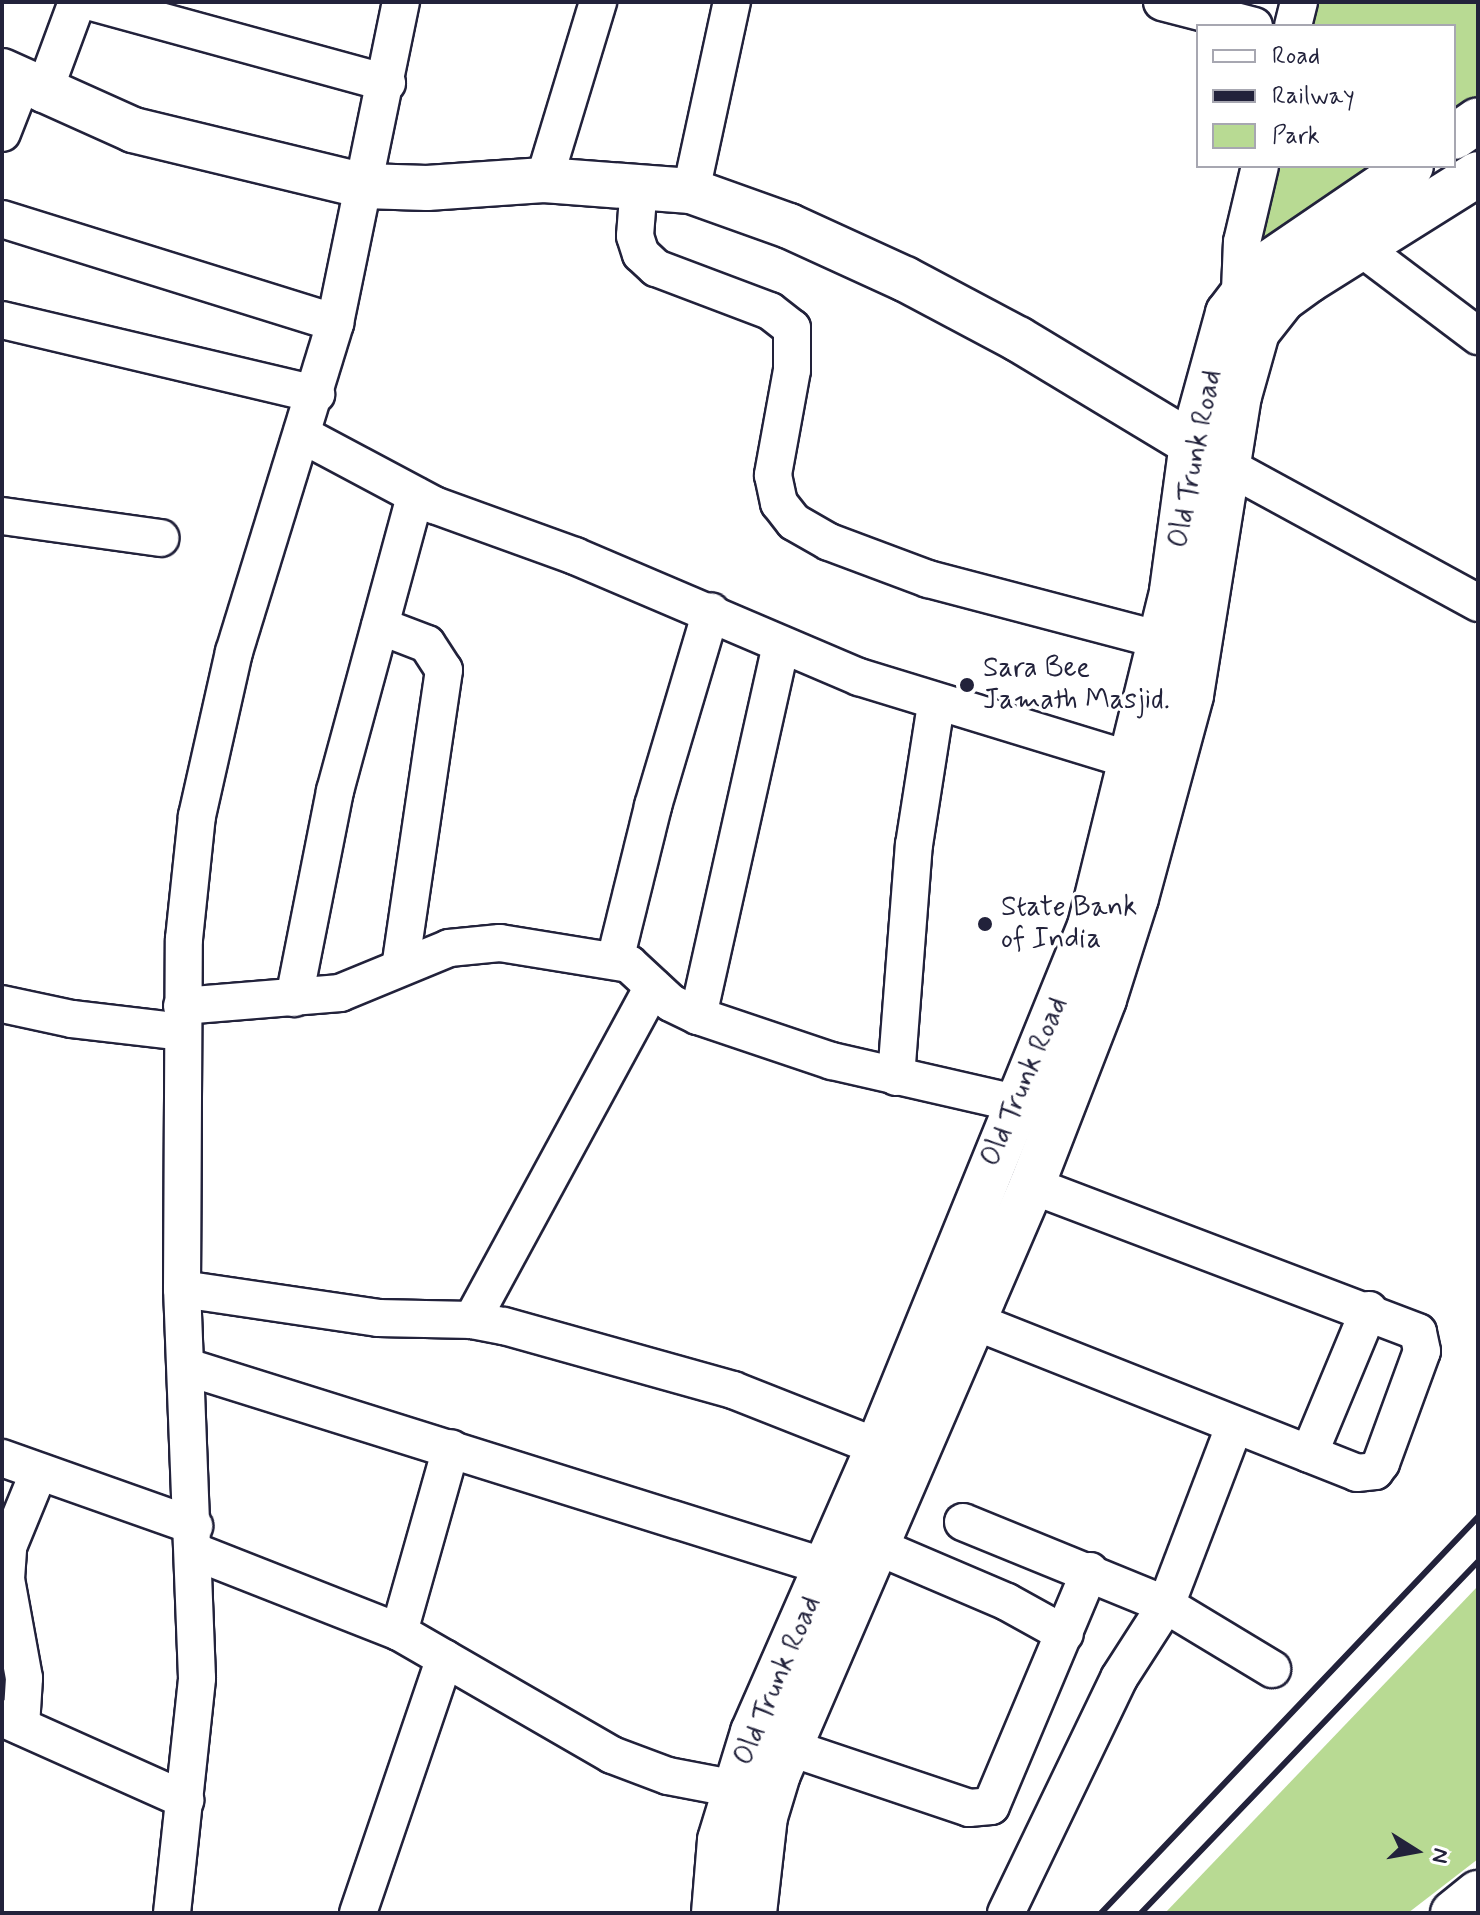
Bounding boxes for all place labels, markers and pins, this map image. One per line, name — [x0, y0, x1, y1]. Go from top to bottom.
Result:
place label: Sara Bee Jamath Masjid. — [983, 652, 1170, 718]
marker: Sara Bee Jamath Masjid. — [958, 676, 976, 694]
place label: State Bank of India — [1001, 891, 1135, 957]
marker: State Bank of India — [976, 915, 994, 933]

